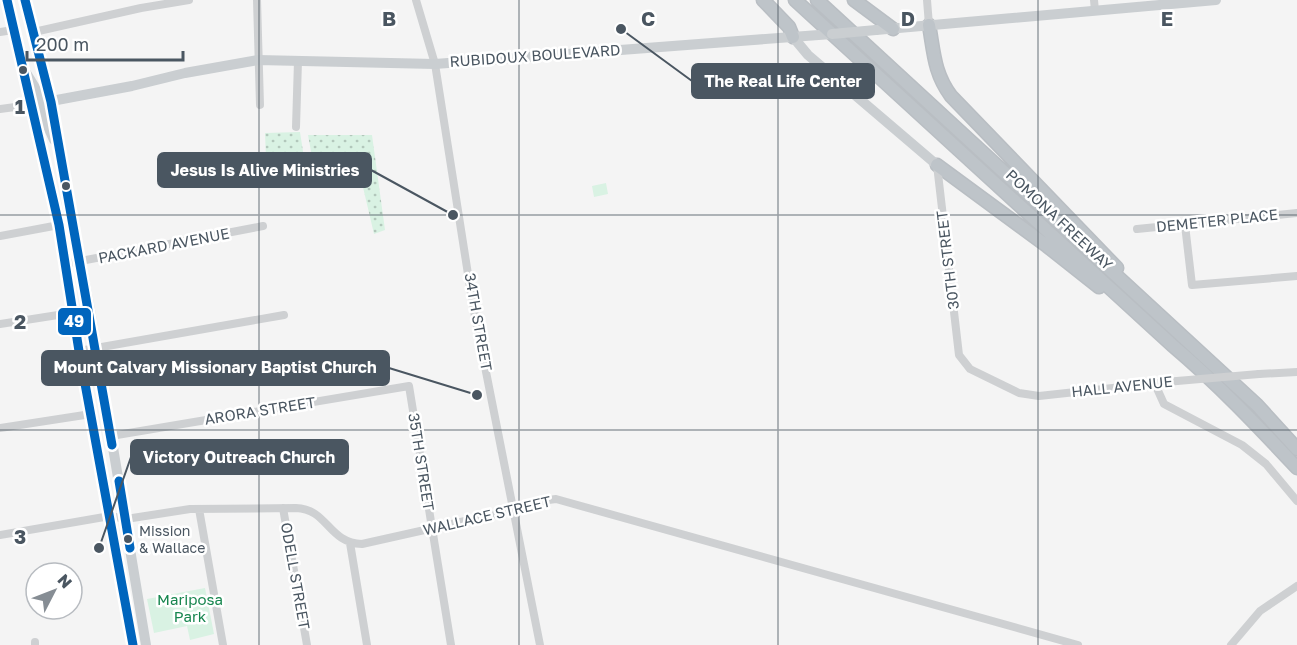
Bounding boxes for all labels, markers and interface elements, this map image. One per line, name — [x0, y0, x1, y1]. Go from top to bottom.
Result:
text: B — [382, 6, 396, 30]
text: C — [641, 6, 655, 30]
text: D — [901, 6, 915, 30]
text: E — [1161, 6, 1173, 30]
scale bar — [27, 24, 183, 62]
text: 200 m — [36, 33, 89, 55]
street label: RUBIDOUX BOULEVARD — [449, 40, 621, 70]
unlabelled marker — [17, 64, 29, 76]
callout: The Real Life Center — [692, 64, 874, 98]
text: The Real Life Center — [704, 71, 862, 91]
text: 1 — [15, 94, 25, 118]
callout: Jesus Is Alive Ministries — [158, 153, 371, 187]
text: Jesus Is Alive Ministries — [170, 160, 360, 180]
street label: POMONA FREEWAY — [1003, 165, 1117, 274]
unlabelled marker — [60, 180, 72, 192]
street label: DEMETER PLACE — [1155, 205, 1279, 235]
street label: 30TH STREET — [932, 210, 962, 310]
street label: PACKARD AVENUE — [97, 223, 231, 267]
street label: 34TH STREET — [462, 271, 496, 372]
line badge: 49 — [57, 307, 92, 336]
text: 2 — [14, 309, 26, 333]
text: 49 — [64, 311, 84, 331]
callout: Mount Calvary Missionary Baptist Church — [42, 351, 389, 385]
text: Mount Calvary Missionary Baptist Church — [53, 357, 377, 377]
street label: HALL AVENUE — [1070, 372, 1173, 400]
street label: ARORA STREET — [203, 392, 317, 428]
street label: 35TH STREET — [405, 412, 439, 512]
callout: Victory Outreach Church — [131, 440, 348, 474]
text: Victory Outreach Church — [143, 447, 335, 467]
street label: WALLACE STREET — [421, 492, 552, 538]
street label: ODELL STREET — [278, 521, 314, 631]
place label: Mission & Wallace — [139, 522, 205, 556]
text: 3 — [14, 524, 26, 548]
marker: Mission & Wallace — [122, 533, 134, 545]
north arrow — [24, 561, 84, 621]
text: N — [54, 570, 77, 592]
park label: Mariposa Park — [157, 590, 223, 625]

